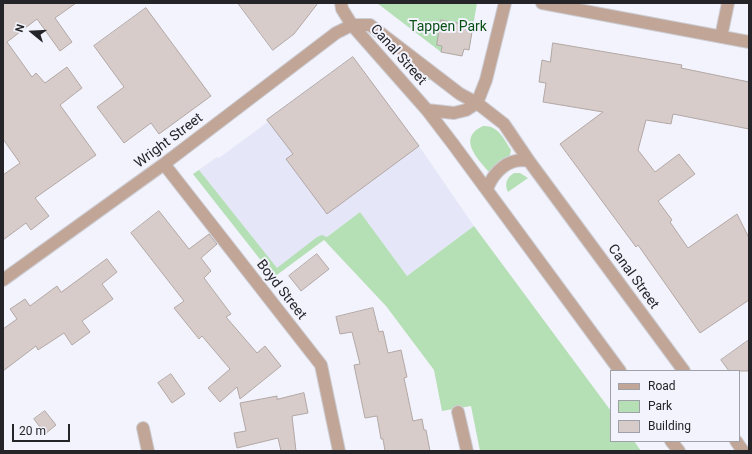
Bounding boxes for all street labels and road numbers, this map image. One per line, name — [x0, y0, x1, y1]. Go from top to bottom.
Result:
street label: Canal Street — [366, 21, 430, 89]
street label: Wright Street — [132, 110, 206, 172]
street label: Canal Street — [604, 241, 662, 313]
street label: Boyd Street — [252, 257, 310, 323]

